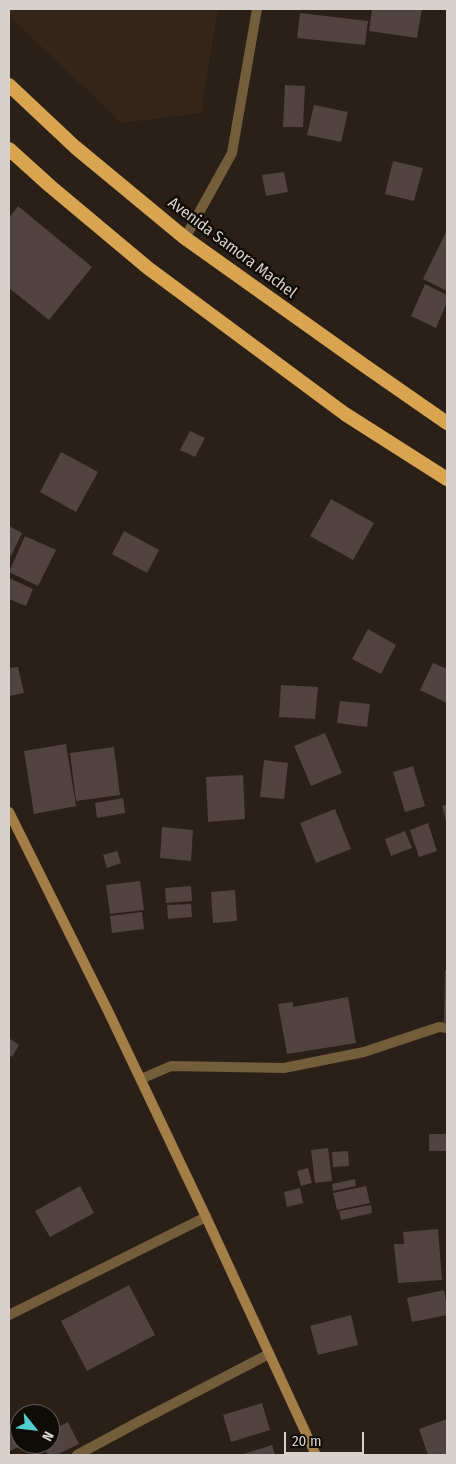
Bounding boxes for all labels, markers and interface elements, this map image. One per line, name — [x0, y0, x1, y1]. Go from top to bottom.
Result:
street label: Avenida Samora Machel — [164, 193, 300, 303]
north arrow — [10, 1404, 60, 1454]
scale bar — [286, 1422, 366, 1454]
text: N — [38, 1428, 57, 1444]
text: 20 m — [292, 1432, 322, 1450]

